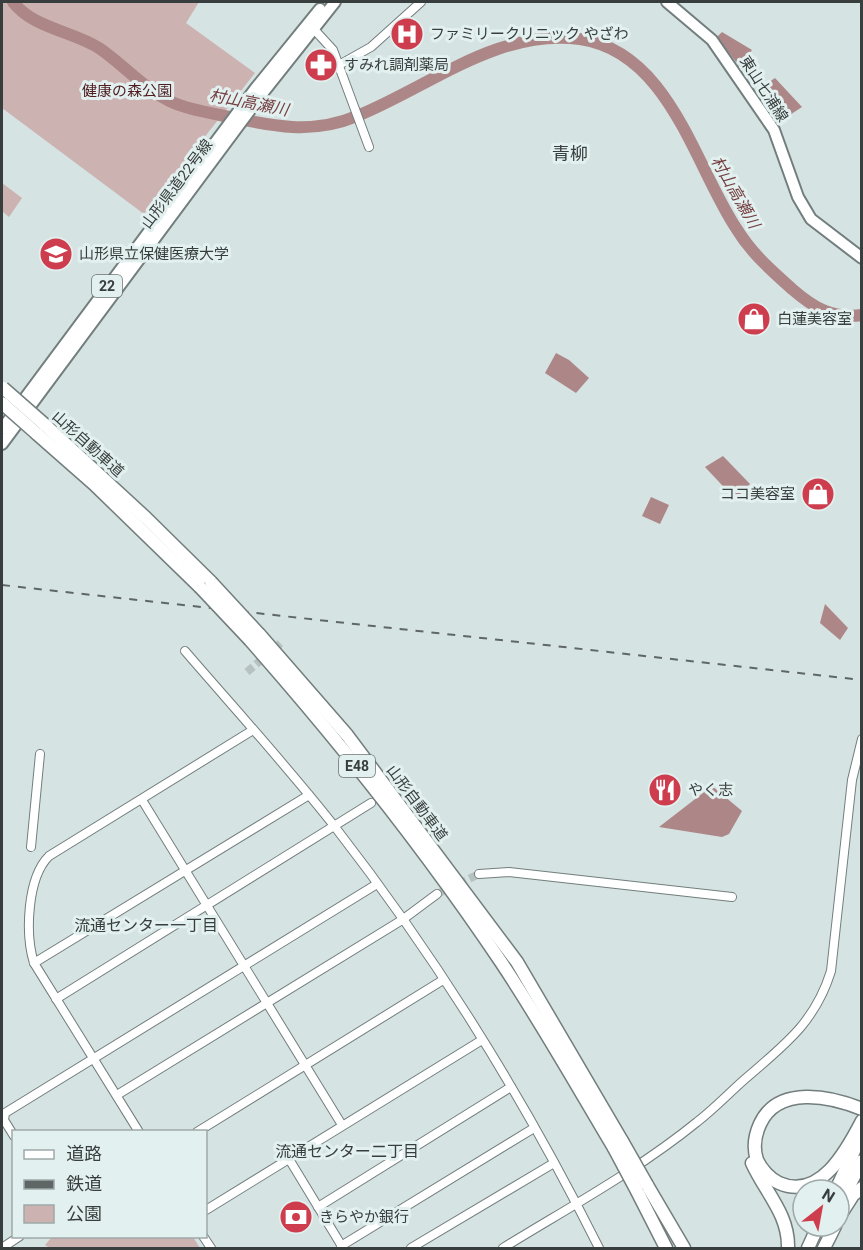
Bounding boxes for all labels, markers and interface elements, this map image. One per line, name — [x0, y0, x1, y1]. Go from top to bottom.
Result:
hospital icon: ファミリークリニック やざわ — [389, 16, 425, 52]
place label: ファミリークリニック やざわ — [430, 25, 629, 43]
pharmacy icon: すみれ調剤薬局 — [303, 47, 339, 83]
street label: 東山七浦線 — [736, 53, 792, 125]
place label: すみれ調剤薬局 — [344, 56, 449, 74]
park label: 健康の森公園 — [82, 82, 172, 100]
water label: 村山高瀬川 — [208, 86, 292, 120]
street label: 山形県道22号線 — [138, 136, 216, 232]
district label: 青柳 — [552, 143, 588, 164]
water label: 村山高瀬川 — [707, 153, 765, 233]
school or university icon: 山形県立保健医療大学 — [38, 236, 74, 272]
place label: 山形県立保健医療大学 — [79, 245, 229, 263]
road number: 22 — [92, 275, 122, 297]
shop icon: 白蓮美容室 — [736, 301, 772, 337]
place label: 白蓮美容室 — [777, 310, 852, 328]
street label: 山形自動車道 — [49, 407, 127, 481]
shop icon: ココ美容室 — [800, 476, 836, 512]
place label: ココ美容室 — [720, 485, 795, 503]
road number: E48 — [339, 755, 375, 777]
street label: 山形自動車道 — [383, 762, 451, 844]
restaurant icon: やく志 — [647, 772, 683, 808]
place label: やく志 — [688, 781, 733, 799]
district label: 流通センター一丁目 — [74, 916, 218, 935]
legend — [12, 1130, 207, 1238]
district label: 流通センター二丁目 — [275, 1142, 419, 1161]
text: 道路 — [66, 1143, 102, 1164]
text: 鉄道 — [66, 1173, 102, 1194]
north arrow — [791, 1178, 851, 1238]
text: N — [819, 1185, 838, 1207]
bank icon: きらやか銀行 — [278, 1199, 314, 1235]
text: 公園 — [66, 1203, 102, 1224]
place label: きらやか銀行 — [319, 1208, 409, 1226]

